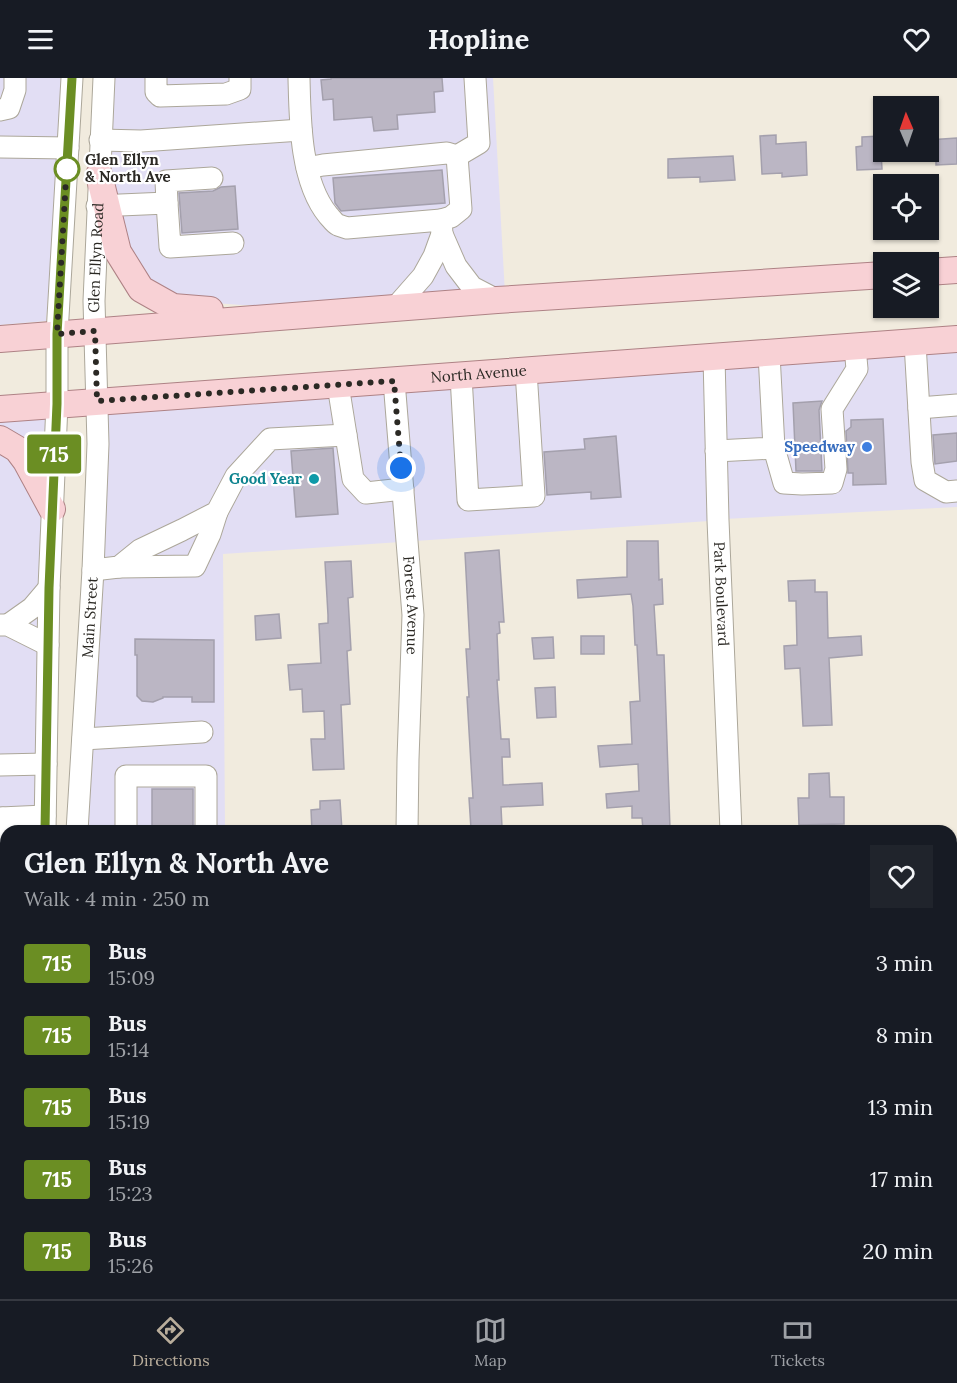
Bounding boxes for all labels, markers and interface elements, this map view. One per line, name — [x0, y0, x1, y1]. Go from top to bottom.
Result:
text: Hopline — [428, 22, 529, 56]
icon: menu — [24, 23, 57, 56]
icon: heart — [900, 23, 933, 56]
north arrow — [873, 96, 939, 162]
map controls — [873, 96, 939, 318]
place label: Glen Ellyn & North Ave — [85, 150, 171, 186]
marker: Glen Ellyn & North Ave — [54, 156, 80, 182]
button: locate — [873, 174, 939, 240]
street label: Glen Ellyn Road — [84, 202, 107, 313]
button: layers — [873, 252, 939, 318]
street label: North Avenue — [430, 360, 527, 386]
line badge: 715 — [20, 434, 88, 473]
place label: Speedway — [784, 437, 856, 456]
marker: Speedway — [860, 440, 874, 454]
text: 715 — [39, 441, 69, 468]
your location — [386, 453, 416, 483]
place label: Good Year — [229, 469, 303, 488]
marker: Good Year — [307, 472, 321, 486]
street label: Park Boulevard — [710, 541, 733, 647]
street label: Forest Avenue — [399, 555, 423, 655]
street label: Main Street — [78, 576, 102, 659]
text: Glen Ellyn & North Ave — [24, 845, 329, 881]
button: heart — [870, 845, 933, 908]
text: Walk · 4 min · 250 m — [24, 886, 210, 911]
text: Bus — [108, 937, 147, 965]
text: 3 min — [876, 949, 933, 977]
text: 715 — [42, 950, 72, 977]
text: 15:09 — [108, 965, 155, 990]
text: Bus — [108, 1009, 147, 1037]
text: 8 min — [876, 1021, 933, 1049]
text: 715 — [42, 1022, 72, 1049]
text: 15:14 — [108, 1037, 149, 1062]
text: Bus — [108, 1081, 147, 1109]
text: 13 min — [868, 1093, 933, 1121]
text: 715 — [42, 1094, 72, 1121]
text: 15:19 — [108, 1109, 150, 1134]
text: Bus — [108, 1153, 147, 1181]
text: 17 min — [870, 1165, 933, 1193]
text: 715 — [42, 1166, 72, 1193]
text: 15:23 — [108, 1181, 153, 1206]
text: Bus — [108, 1225, 147, 1253]
text: 20 min — [863, 1237, 933, 1265]
text: 715 — [42, 1238, 72, 1265]
text: 15:26 — [108, 1253, 153, 1278]
tab: Directions — [132, 1314, 210, 1370]
tab: Map — [474, 1314, 507, 1370]
tab: Tickets — [771, 1314, 825, 1370]

